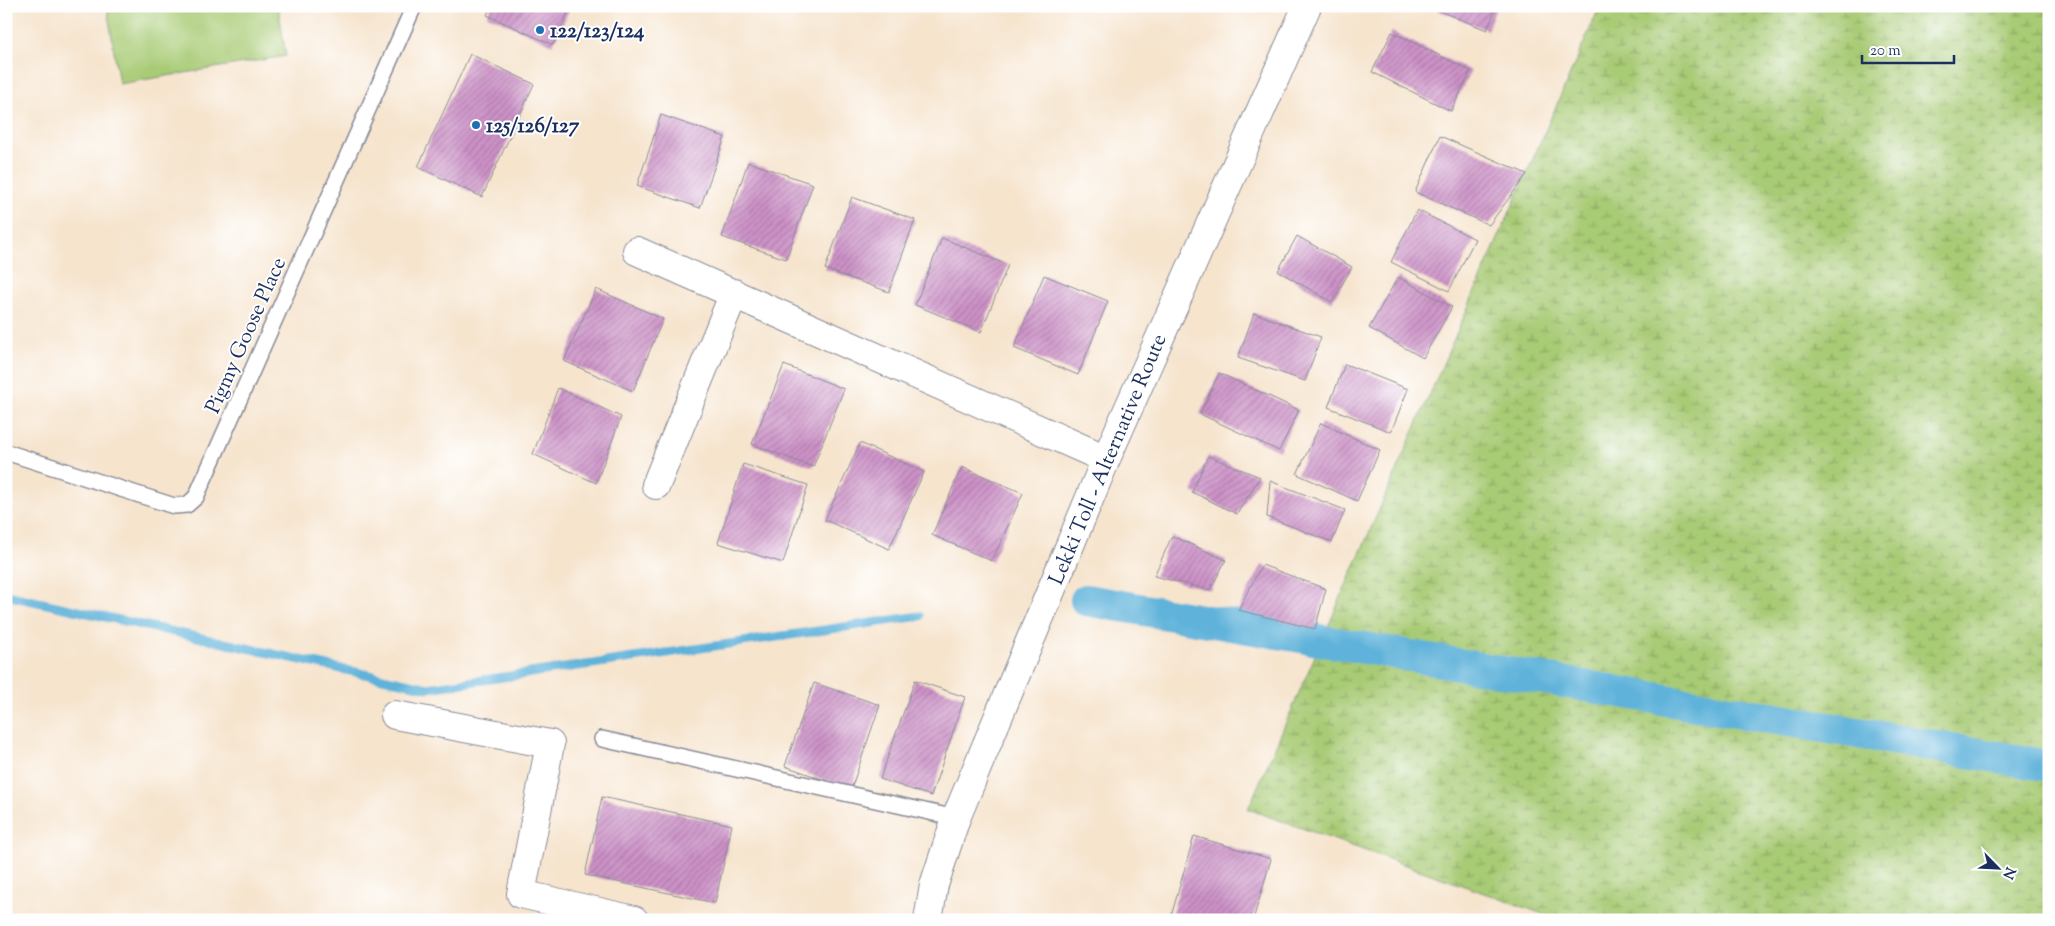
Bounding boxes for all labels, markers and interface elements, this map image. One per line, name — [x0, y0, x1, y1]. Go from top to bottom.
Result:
place label: 122/123/124 — [550, 17, 645, 47]
marker: 122/123/124 — [534, 24, 546, 36]
scale bar — [1862, 32, 1955, 64]
text: 20 m — [1870, 41, 1901, 62]
place label: 125/126/127 — [486, 112, 580, 142]
marker: 125/126/127 — [470, 119, 482, 131]
street label: Pigmy Goose Place — [199, 253, 295, 419]
street label: Lekki Toll - Alternative Route — [1042, 330, 1175, 590]
north arrow — [1972, 844, 2022, 894]
text: N — [1997, 863, 2019, 882]

